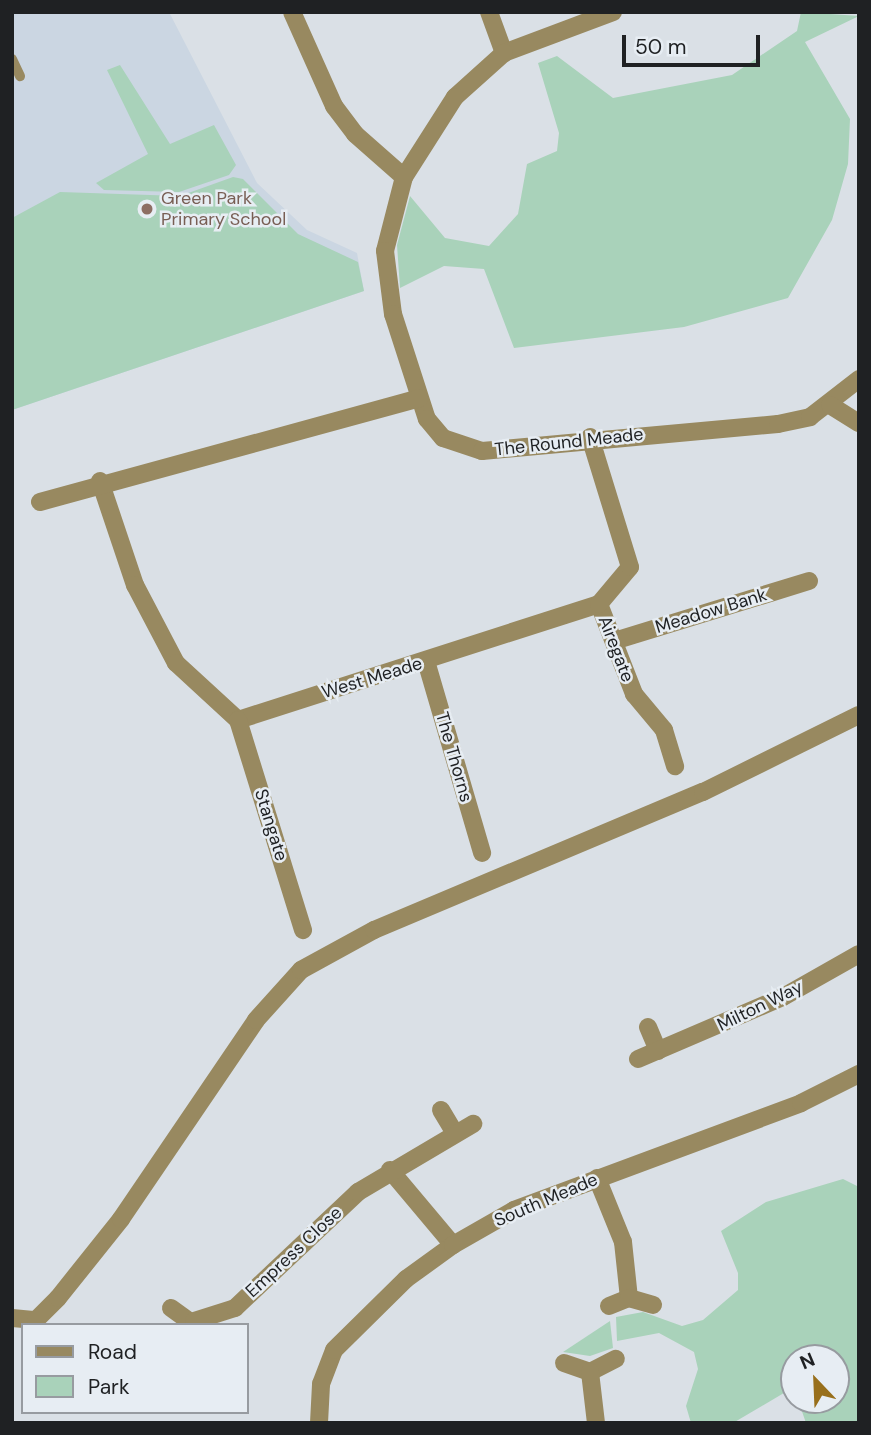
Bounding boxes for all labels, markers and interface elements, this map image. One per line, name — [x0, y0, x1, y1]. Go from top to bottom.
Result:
scale bar — [626, 21, 764, 65]
text: 50 m — [635, 33, 686, 61]
place label: Green Park Primary School — [161, 188, 286, 230]
marker: Green Park Primary School — [139, 201, 155, 217]
street label: The Round Meade — [493, 423, 645, 461]
street label: Meadow Bank — [653, 584, 769, 638]
street label: Airegate — [593, 613, 639, 685]
street label: West Meade — [319, 652, 425, 704]
street label: The Thorns — [431, 710, 477, 804]
street label: Stangate — [250, 786, 292, 864]
street label: Milton Way — [714, 976, 806, 1036]
street label: South Meade — [491, 1169, 601, 1231]
street label: Empress Close — [241, 1202, 347, 1302]
legend — [21, 1323, 248, 1414]
text: Road — [88, 1338, 137, 1366]
north arrow — [780, 1344, 850, 1414]
text: N — [796, 1347, 819, 1375]
text: Park — [88, 1373, 129, 1401]

